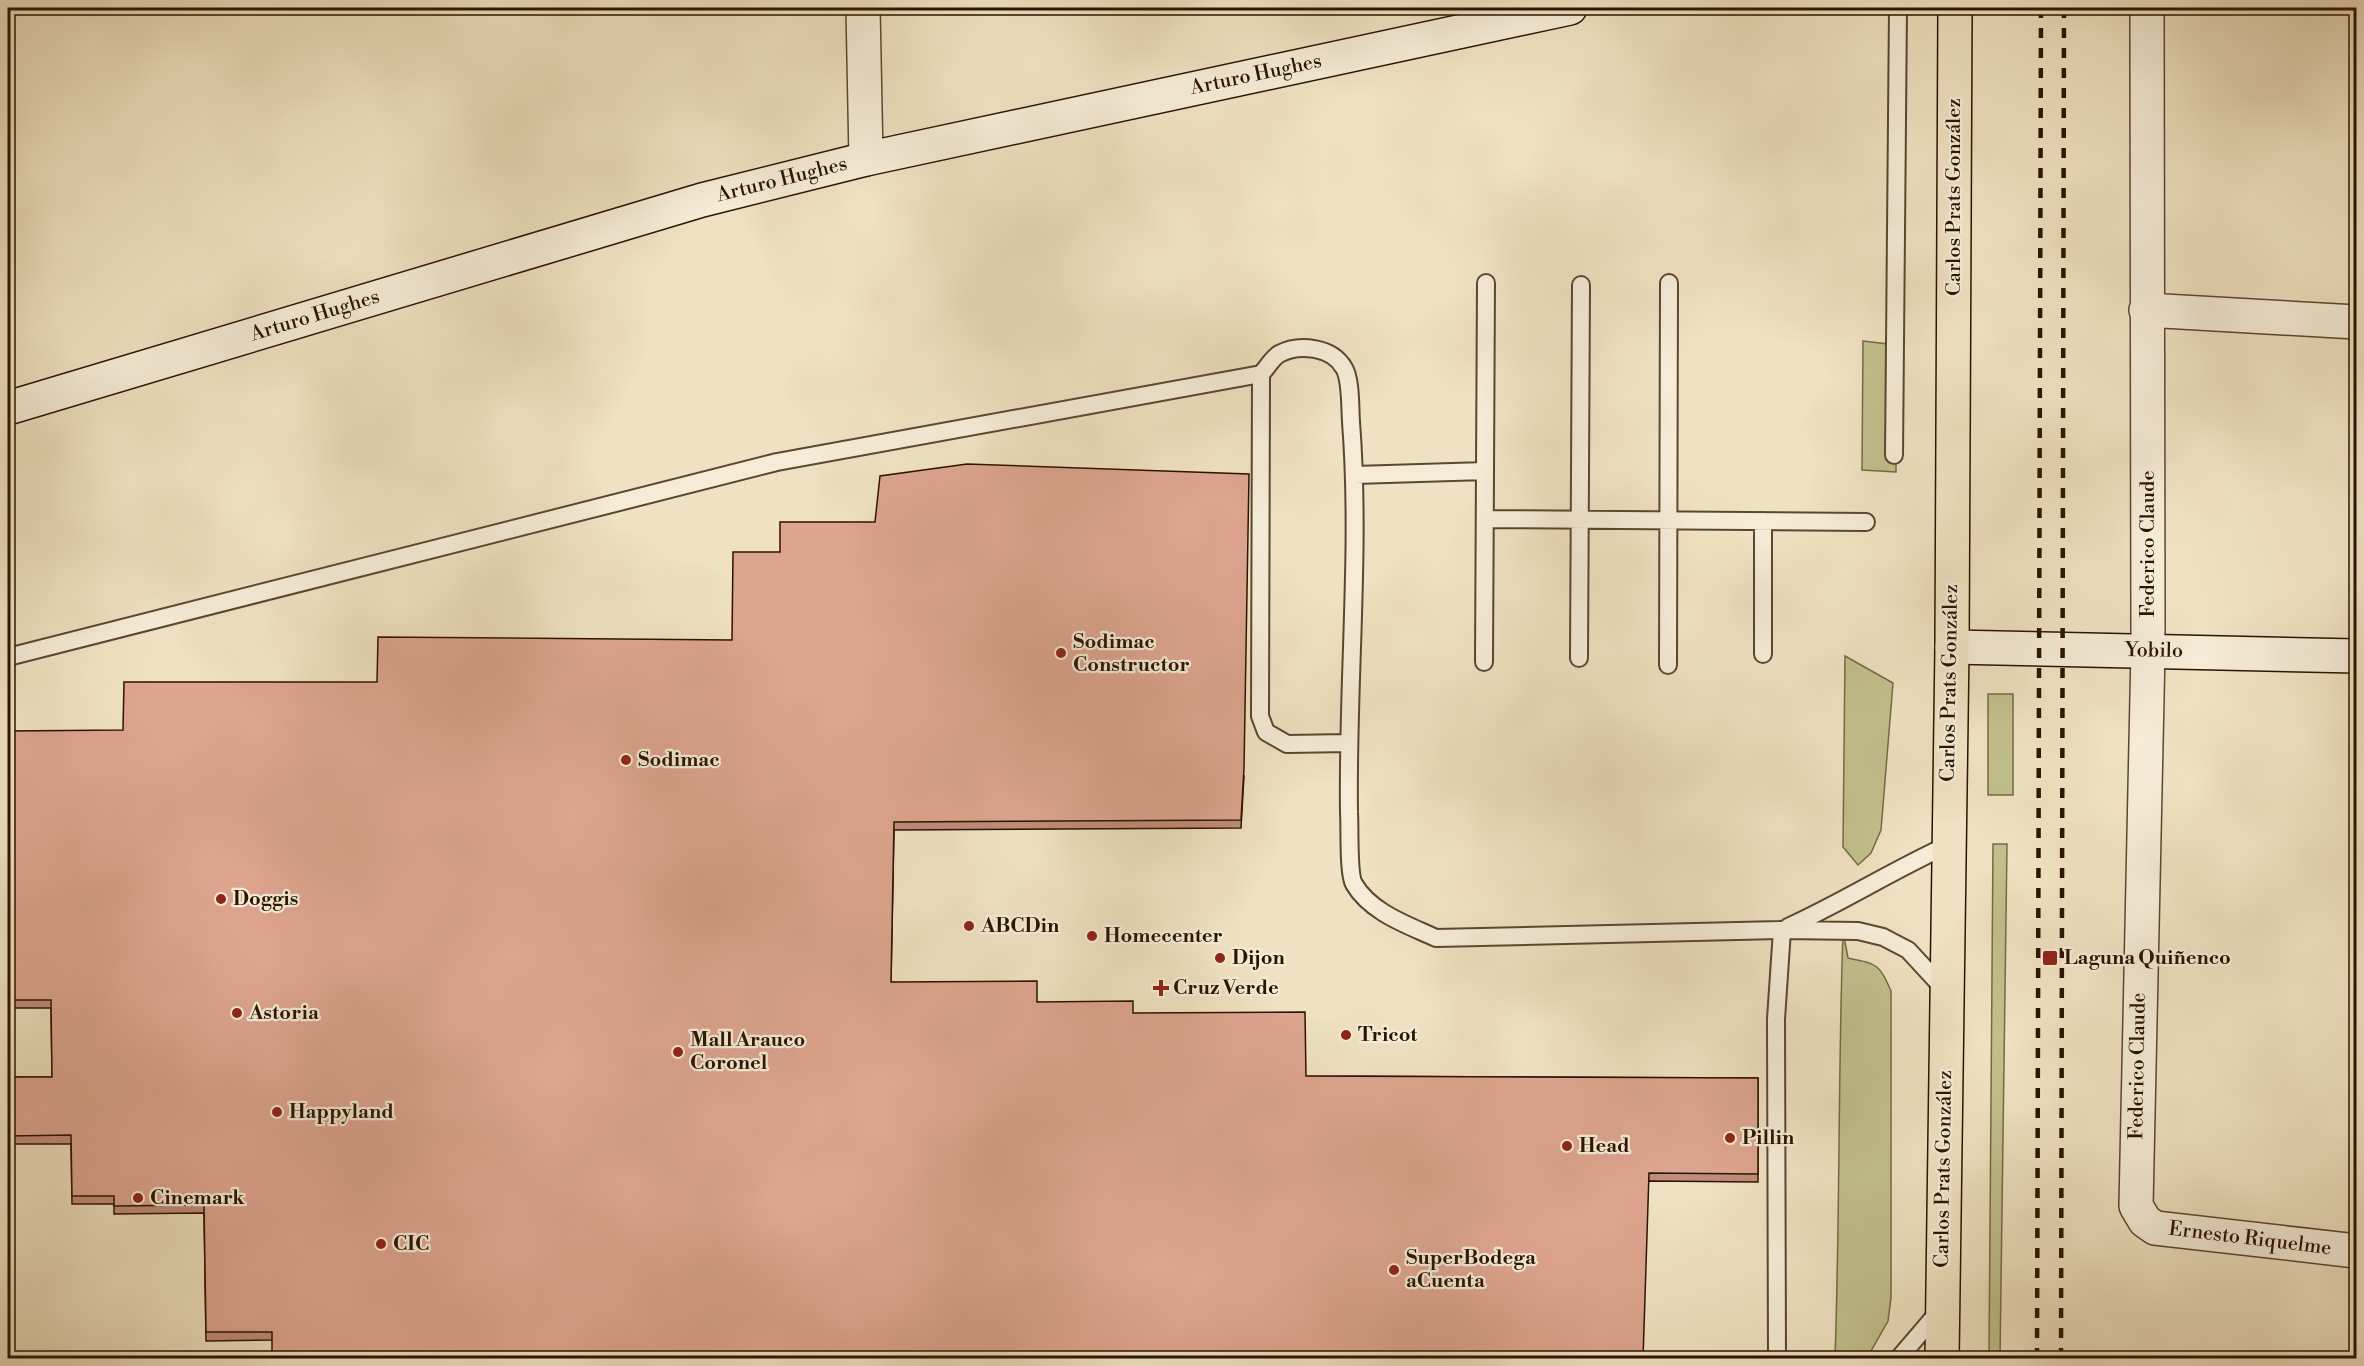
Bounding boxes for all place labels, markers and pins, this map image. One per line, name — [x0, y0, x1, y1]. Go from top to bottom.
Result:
place label: Sodimac Constructor — [1073, 630, 1190, 678]
marker: Sodimac Constructor — [1054, 646, 1068, 660]
place label: Sodimac — [638, 748, 720, 773]
marker: Sodimac — [619, 753, 633, 767]
place label: Doggis — [233, 887, 298, 912]
marker: Doggis — [214, 892, 228, 906]
place label: ABCDin — [980, 914, 1060, 939]
marker: ABCDin — [962, 919, 976, 933]
place label: Homecenter — [1104, 924, 1223, 949]
marker: Homecenter — [1085, 929, 1099, 943]
place label: Dijon — [1232, 946, 1285, 971]
place label: Laguna Quiñenco — [2064, 946, 2231, 971]
marker: Laguna Quiñenco — [2041, 949, 2059, 967]
marker: Dijon — [1213, 951, 1227, 965]
place label: Cruz Verde — [1173, 976, 1279, 1001]
marker: Cruz Verde — [1154, 981, 1168, 995]
place label: Astoria — [248, 1001, 319, 1026]
marker: Astoria — [230, 1006, 244, 1020]
place label: Tricot — [1358, 1023, 1418, 1048]
place label: Mall Arauco Coronel — [690, 1028, 805, 1076]
marker: Tricot — [1339, 1028, 1353, 1042]
marker: Mall Arauco Coronel — [671, 1045, 685, 1059]
place label: Happyland — [289, 1100, 394, 1125]
marker: Happyland — [270, 1105, 284, 1119]
place label: Pillin — [1742, 1126, 1795, 1151]
marker: Pillin — [1723, 1131, 1737, 1145]
place label: Head — [1579, 1134, 1630, 1159]
marker: Head — [1560, 1139, 1574, 1153]
place label: Cinemark — [150, 1186, 245, 1211]
marker: Cinemark — [131, 1191, 145, 1205]
place label: CIC — [393, 1232, 429, 1257]
marker: CIC — [374, 1237, 388, 1251]
place label: SuperBodega aCuenta — [1406, 1246, 1536, 1294]
marker: SuperBodega aCuenta — [1387, 1263, 1401, 1277]

